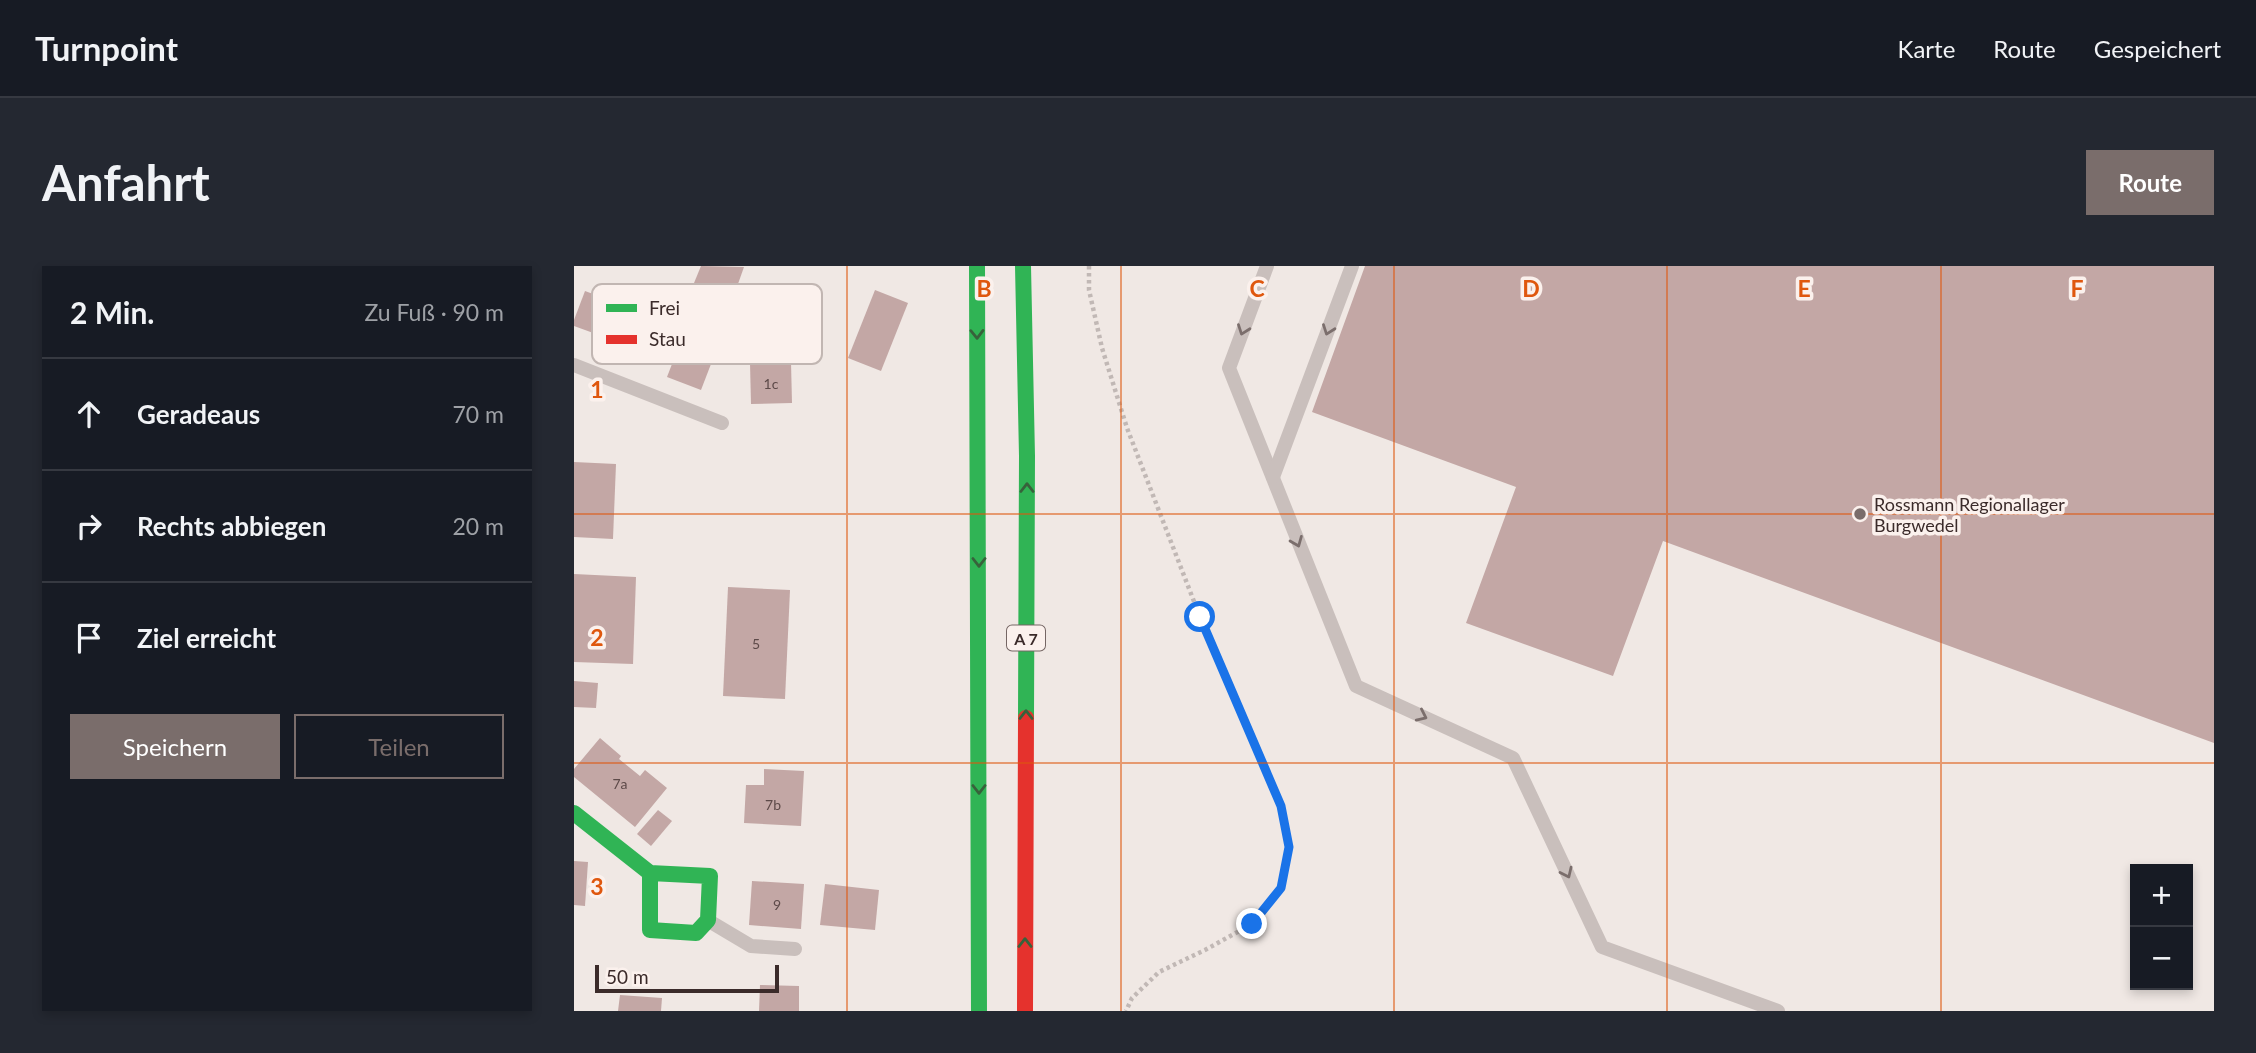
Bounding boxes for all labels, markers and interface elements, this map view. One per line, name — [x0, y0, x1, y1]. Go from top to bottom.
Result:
text: Turnpoint — [35, 28, 178, 68]
text: Karte — [1898, 34, 1955, 63]
text: Route — [1993, 34, 2056, 63]
text: Gespeichert — [2094, 34, 2221, 63]
button: Route — [2086, 150, 2214, 215]
text: Anfahrt — [42, 153, 210, 211]
text: B — [976, 274, 992, 302]
text: C — [1249, 274, 1265, 302]
text: D — [1522, 274, 1540, 302]
text: E — [1797, 274, 1811, 302]
text: F — [2070, 274, 2084, 302]
legend — [592, 284, 822, 364]
text: 2 Min. — [70, 294, 155, 330]
text: Frei — [649, 296, 680, 319]
text: Zu Fuß · 90 m — [364, 298, 504, 326]
one-way arrow — [1322, 323, 1336, 335]
one-way arrow — [1237, 324, 1251, 336]
text: Stau — [649, 327, 686, 350]
one-way arrow — [970, 329, 985, 340]
text: 1 — [590, 375, 604, 403]
house number: 1c — [764, 375, 779, 392]
icon: ahead — [70, 395, 108, 433]
text: Geradeaus — [137, 398, 260, 430]
text: 70 m — [453, 400, 504, 428]
one-way arrow — [1019, 482, 1035, 493]
place label: Rossmann Regionallager Burgwedel — [1874, 493, 2065, 536]
marker: Rossmann Regionallager Burgwedel — [1852, 506, 1868, 522]
icon: right — [70, 507, 108, 545]
text: Rechts abbiegen — [137, 510, 326, 542]
text: 20 m — [453, 512, 504, 540]
one-way arrow — [1289, 535, 1303, 547]
one-way arrow — [971, 557, 987, 567]
route start — [1184, 601, 1215, 632]
icon: arrive — [70, 619, 108, 657]
text: Ziel erreicht — [137, 622, 276, 654]
text: 2 — [590, 623, 604, 651]
road number: A 7 — [1007, 626, 1045, 650]
house number: 5 — [752, 635, 760, 652]
one-way arrow — [1415, 708, 1427, 722]
one-way arrow — [1018, 710, 1034, 720]
button: Speichern — [70, 714, 280, 779]
button: Teilen — [294, 714, 504, 779]
house number: 7a — [612, 775, 628, 792]
one-way arrow — [971, 784, 987, 795]
house number: 7b — [765, 796, 781, 813]
map controls — [2130, 864, 2193, 990]
button: + — [2130, 864, 2193, 927]
one-way arrow — [1559, 866, 1573, 878]
text: 3 — [590, 872, 604, 900]
house number: 9 — [773, 896, 781, 913]
route end — [1236, 908, 1267, 939]
button: − — [2130, 927, 2193, 990]
one-way arrow — [1017, 937, 1033, 948]
scale bar — [595, 962, 779, 994]
text: 50 m — [606, 965, 649, 988]

